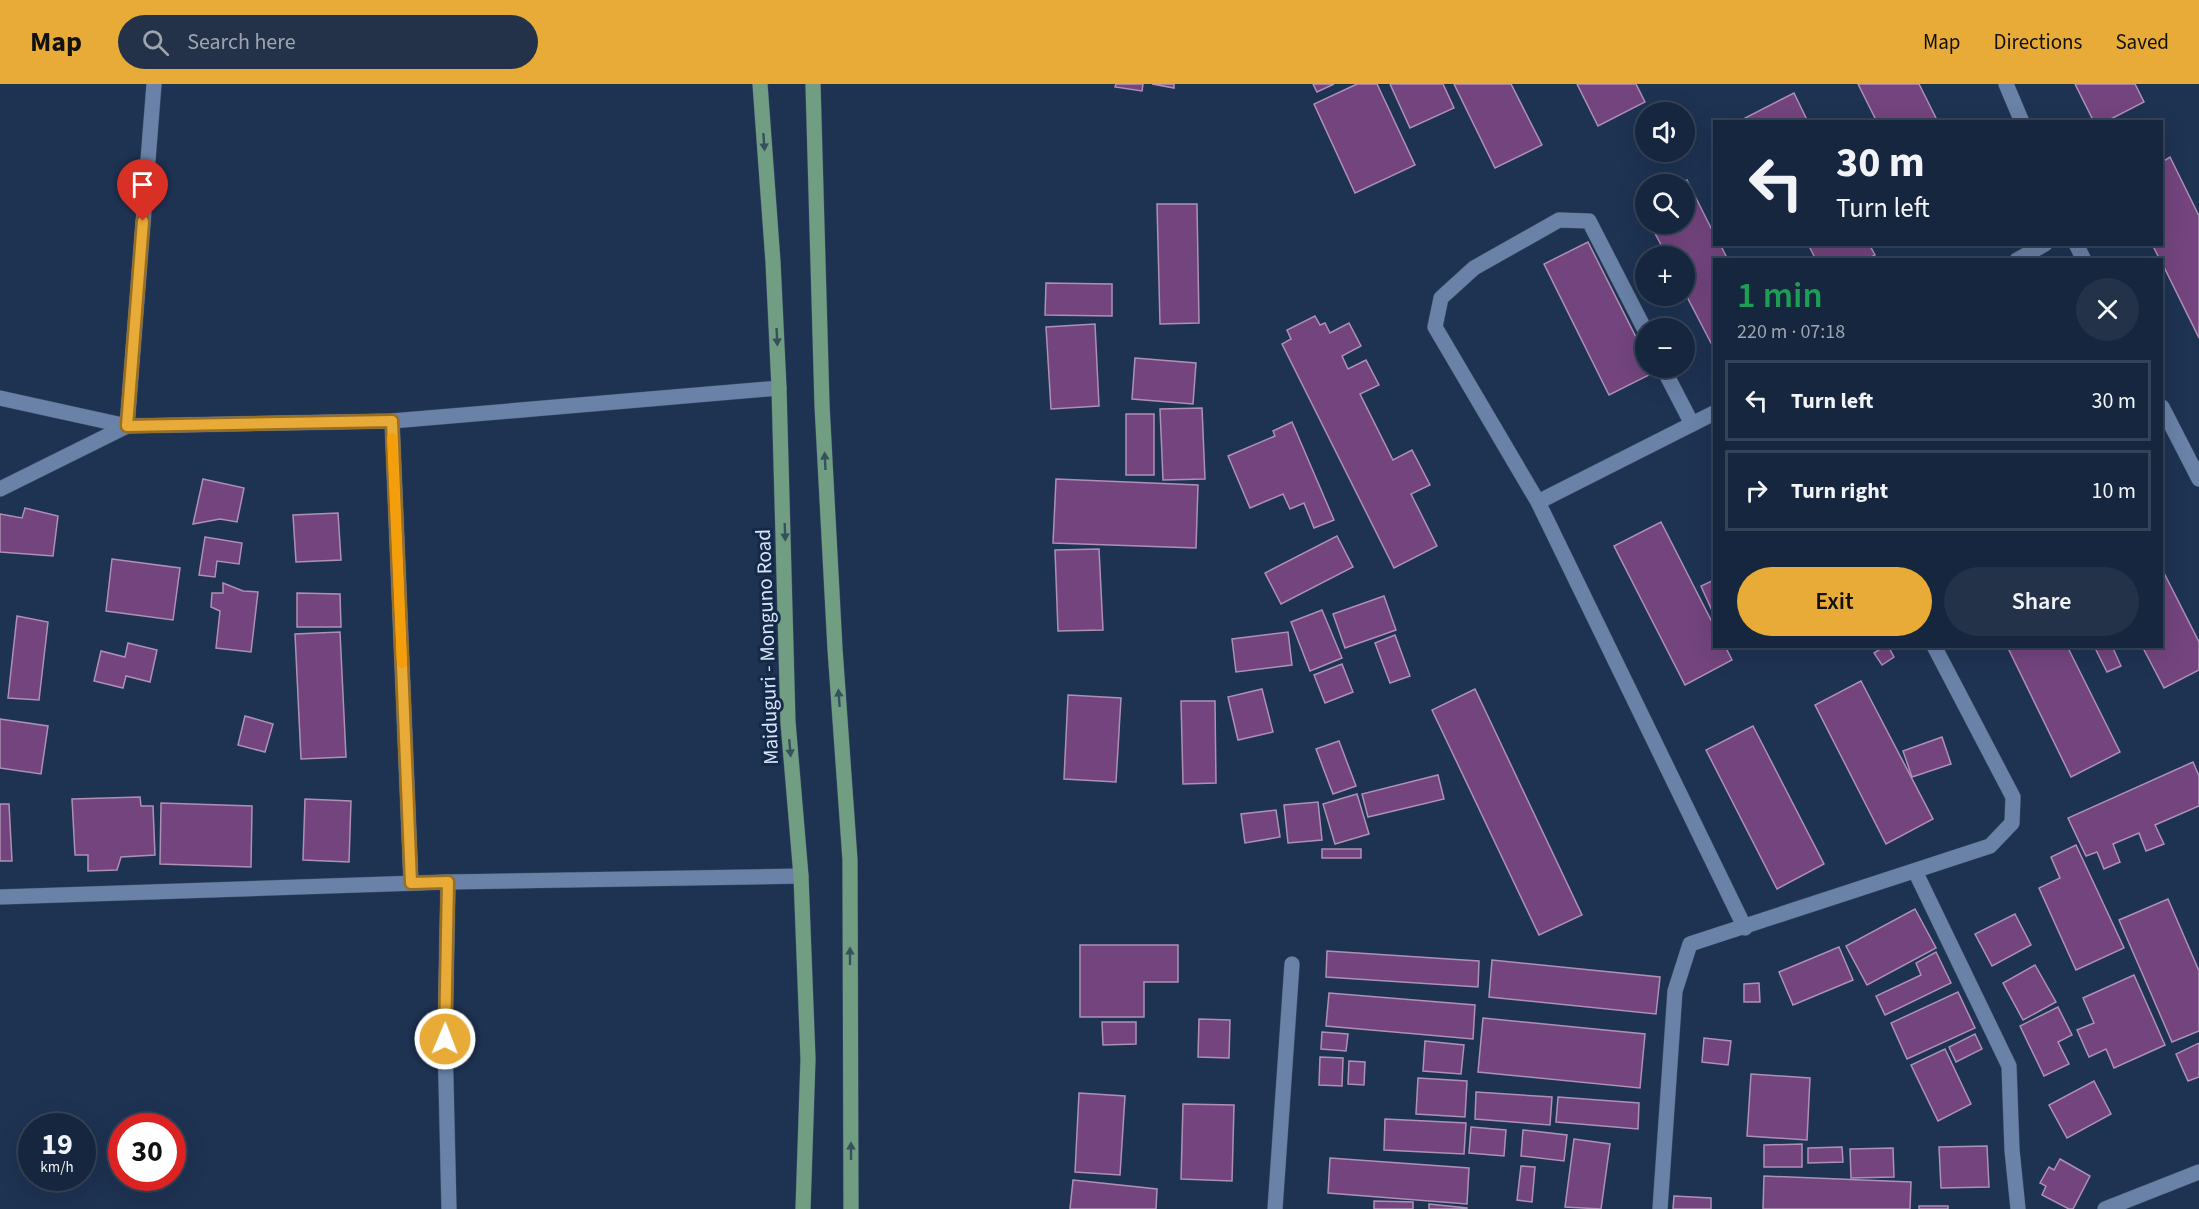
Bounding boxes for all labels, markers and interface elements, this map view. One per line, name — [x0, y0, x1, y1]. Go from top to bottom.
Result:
search box — [118, 15, 538, 69]
text: Map — [30, 22, 82, 62]
icon: search — [139, 26, 172, 59]
text: Search here — [187, 26, 296, 58]
text: Map — [1923, 27, 1961, 57]
text: Directions — [1994, 27, 2082, 57]
text: Saved — [2115, 27, 2169, 57]
map controls — [1635, 102, 1695, 378]
button: sound — [1635, 102, 1695, 162]
one-way arrow — [760, 133, 769, 152]
text: 30 m — [1836, 133, 1925, 193]
icon: left — [1737, 144, 1815, 222]
pin — [117, 159, 168, 221]
icon: arrive — [126, 168, 159, 201]
button: search — [1635, 174, 1695, 234]
text: Turn left — [1836, 189, 1930, 228]
button: + — [1635, 246, 1695, 306]
text: 1 min — [1737, 270, 1823, 321]
button: close — [2076, 278, 2139, 341]
button: − — [1635, 318, 1695, 378]
text: 220 m · 07:18 — [1737, 318, 1845, 346]
one-way arrow — [772, 327, 782, 346]
icon: left — [1740, 384, 1773, 417]
text: Turn left — [1791, 385, 1873, 417]
text: 30 m — [2091, 385, 2136, 417]
one-way arrow — [821, 452, 830, 471]
icon: right — [1740, 474, 1773, 507]
text: Turn right — [1791, 475, 1888, 507]
text: 10 m — [2091, 475, 2136, 507]
one-way arrow — [780, 522, 789, 541]
street label: Maiduguri - Monguno Road — [748, 529, 786, 765]
button: Exit — [1737, 567, 1932, 636]
button: Share — [1944, 567, 2139, 636]
one-way arrow — [834, 688, 843, 707]
one-way arrow — [785, 738, 795, 757]
one-way arrow — [845, 946, 855, 965]
position arrow — [413, 1007, 477, 1071]
speed limit sign: 30 — [108, 1113, 186, 1191]
text: 19 — [41, 1123, 73, 1166]
one-way arrow — [846, 1141, 856, 1160]
text: km/h — [40, 1157, 74, 1178]

